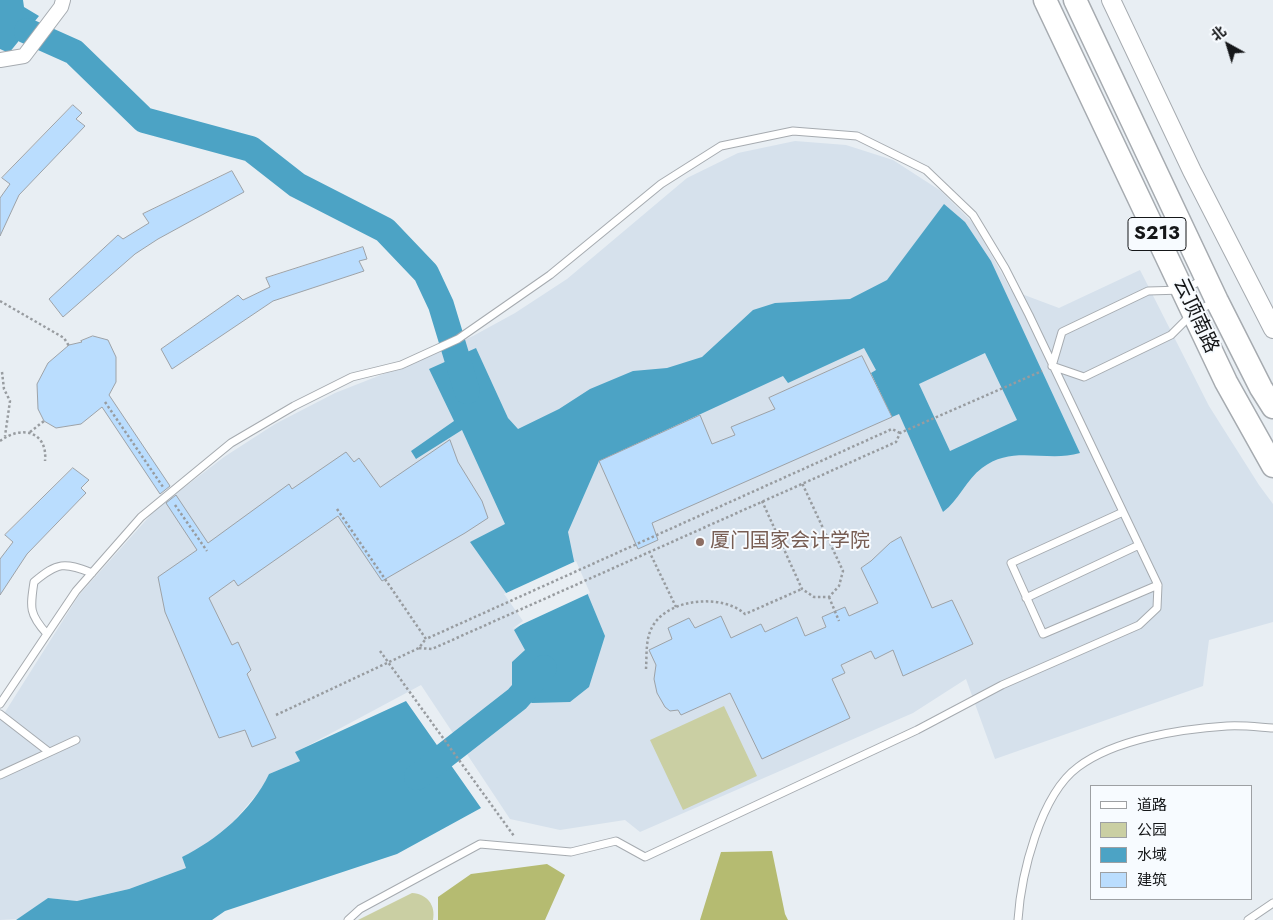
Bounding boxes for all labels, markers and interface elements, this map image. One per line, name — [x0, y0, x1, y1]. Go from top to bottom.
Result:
north arrow — [1203, 20, 1253, 70]
text: 北 — [1207, 21, 1230, 46]
road number: S213 — [1128, 218, 1186, 250]
street label: 云顶南路 — [1167, 275, 1223, 357]
place label: 厦门国家会计学院 — [710, 530, 870, 554]
marker: 厦门国家会计学院 — [694, 536, 706, 548]
legend — [1090, 785, 1253, 900]
text: 道路 — [1137, 794, 1167, 816]
text: 公园 — [1137, 819, 1167, 841]
text: 水域 — [1137, 844, 1167, 866]
text: 建筑 — [1137, 869, 1167, 891]

